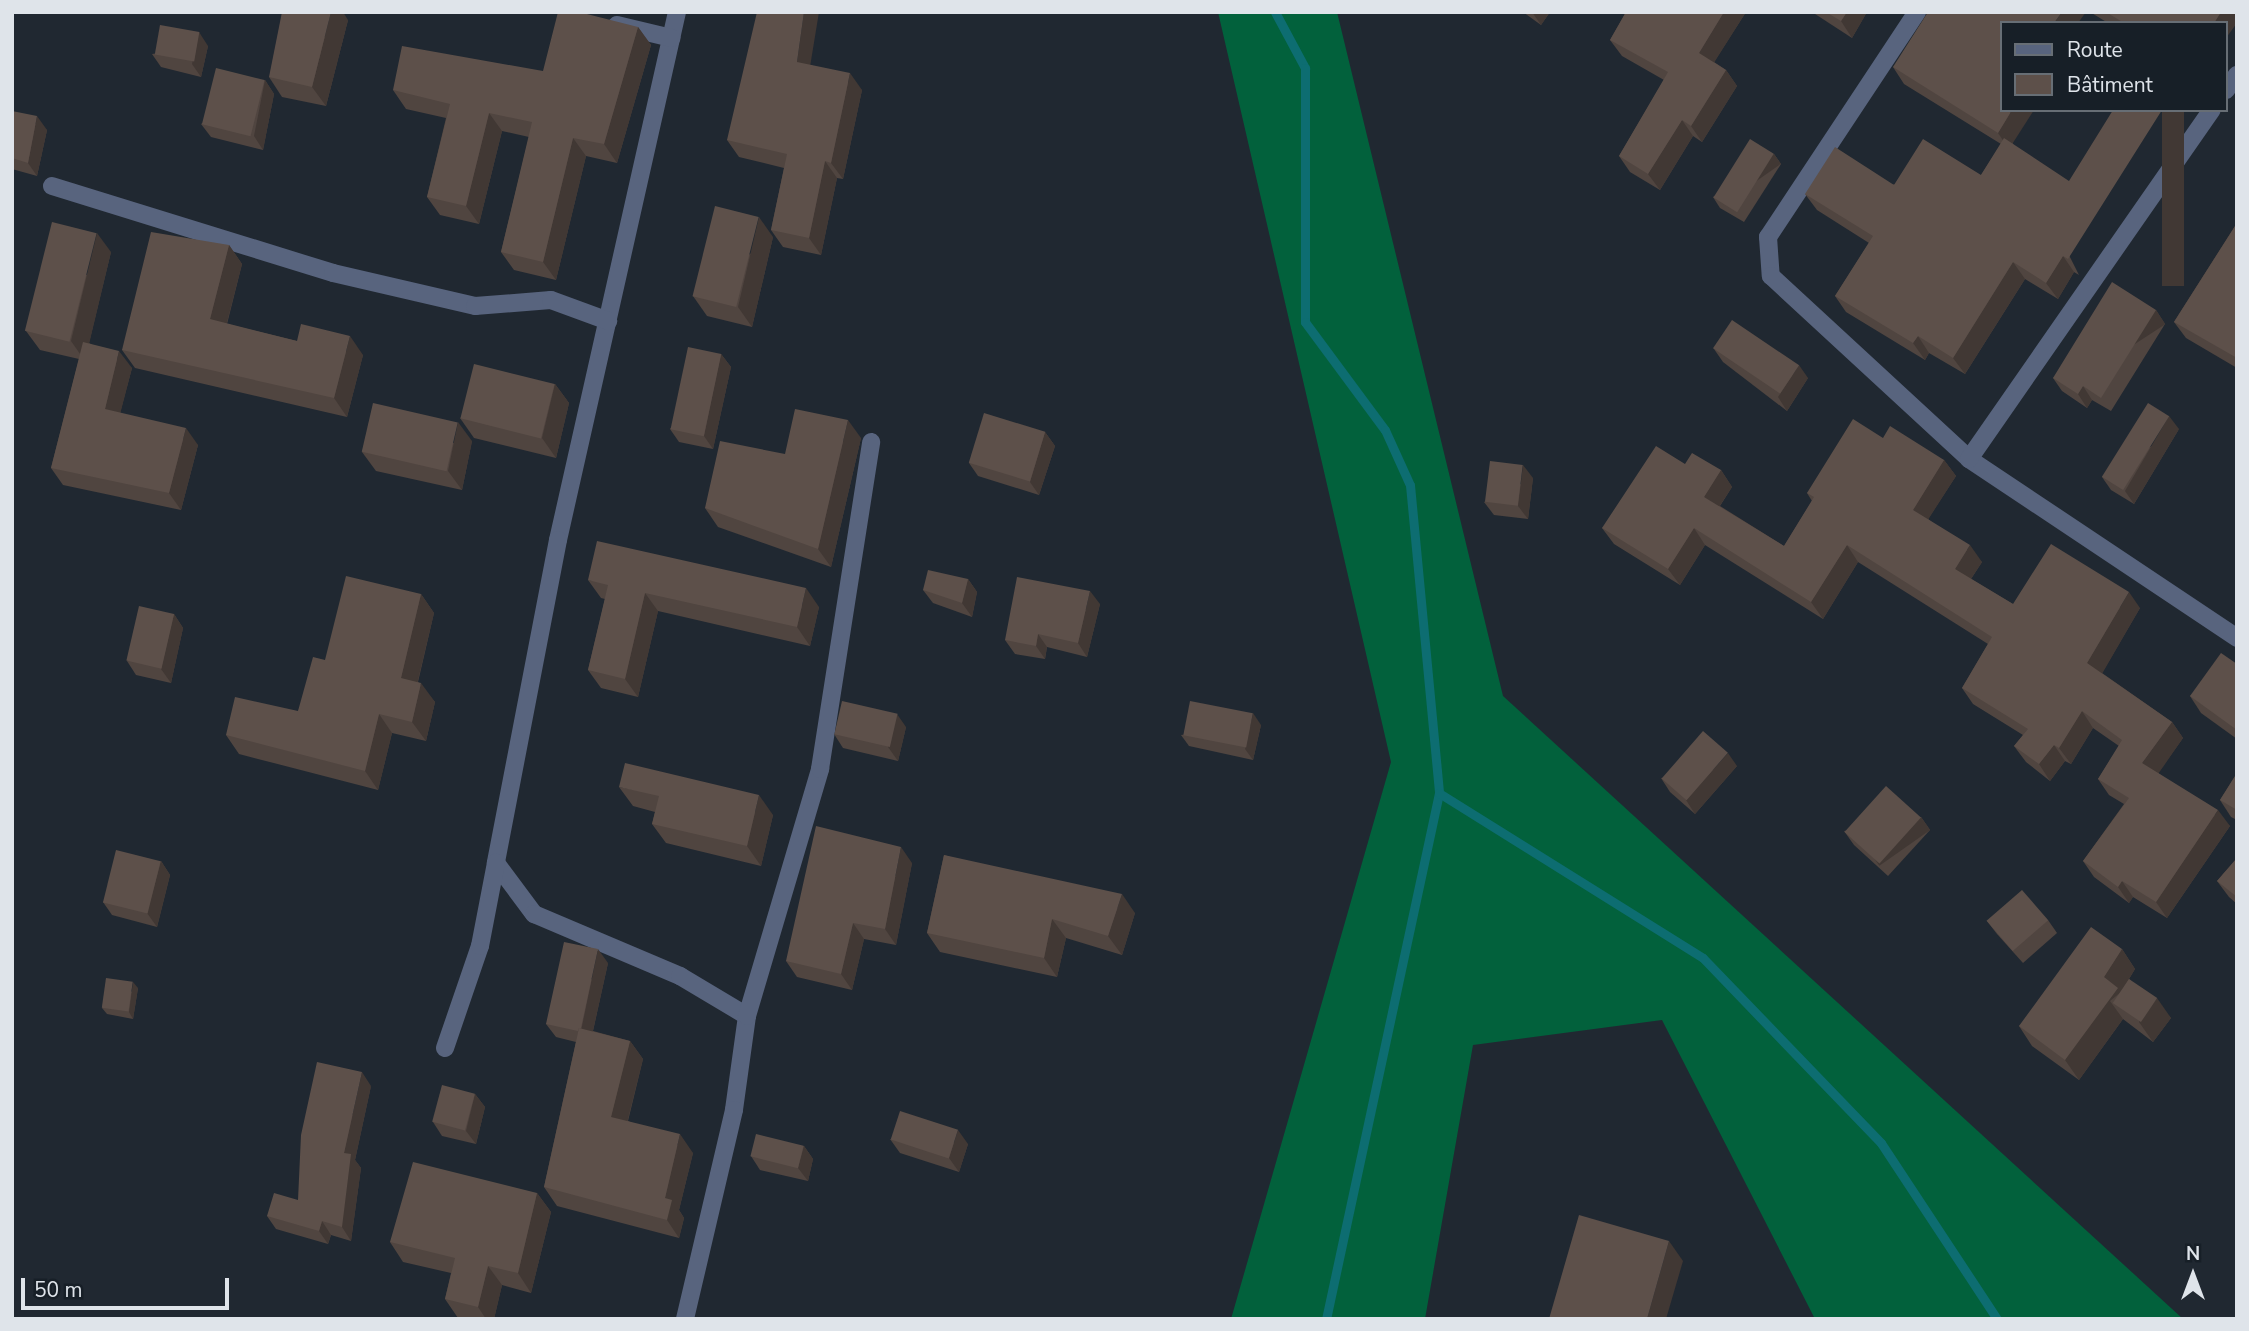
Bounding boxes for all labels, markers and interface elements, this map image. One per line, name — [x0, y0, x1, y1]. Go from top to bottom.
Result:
legend — [2000, 21, 2228, 112]
text: Route — [2067, 36, 2123, 64]
text: Bâtiment — [2067, 71, 2153, 99]
north arrow — [2158, 1240, 2228, 1310]
text: N — [2186, 1241, 2200, 1267]
scale bar — [24, 1264, 233, 1308]
text: 50 m — [34, 1276, 83, 1304]

